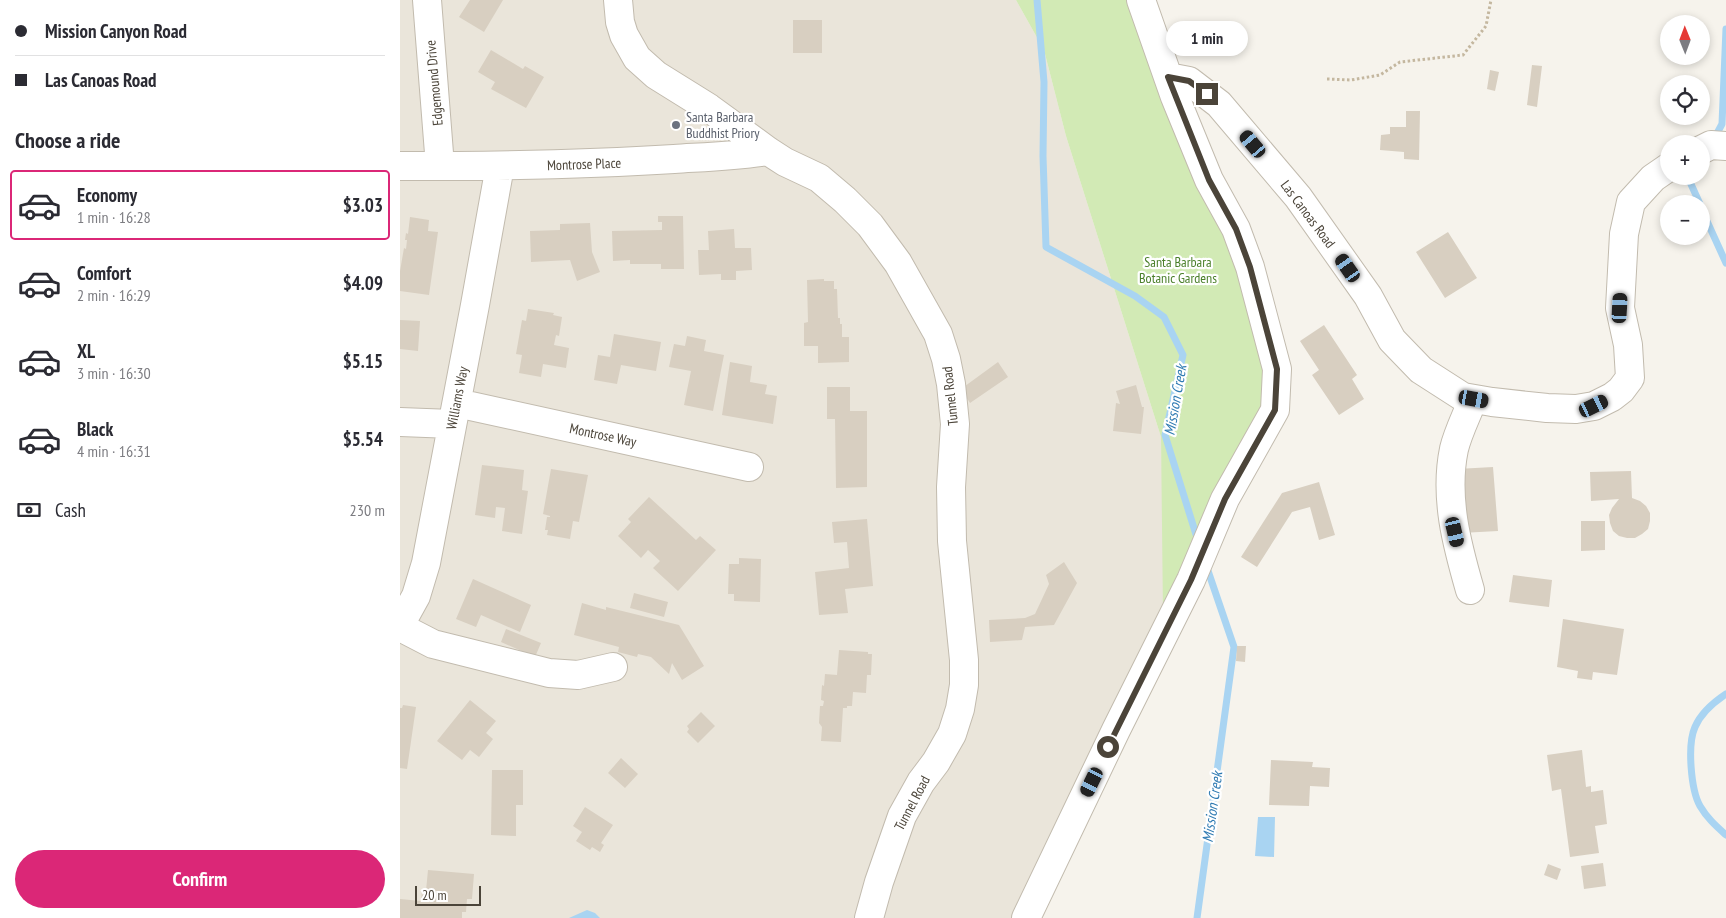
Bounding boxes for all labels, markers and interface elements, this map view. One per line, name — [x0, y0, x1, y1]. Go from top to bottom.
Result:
north arrow — [1660, 15, 1710, 65]
map controls — [1660, 15, 1710, 245]
text: Mission Canyon Road — [45, 19, 187, 43]
callout: 1 min — [1166, 22, 1248, 56]
text: 1 min — [1191, 28, 1223, 48]
street label: Edgemound Drive — [421, 39, 447, 126]
text: Las Canoas Road — [45, 68, 157, 92]
button: locate — [1660, 75, 1710, 125]
route end — [1196, 83, 1218, 105]
place label: Santa Barbara Buddhist Priory — [686, 108, 760, 142]
marker: Santa Barbara Buddhist Priory — [670, 119, 682, 131]
text: Choose a ride — [15, 126, 120, 154]
car — [1237, 128, 1268, 160]
button: + — [1660, 135, 1710, 185]
street label: Montrose Place — [547, 154, 622, 174]
street label: Las Canoas Road — [1277, 177, 1339, 251]
icon: car — [17, 183, 62, 228]
text: Economy — [77, 183, 137, 207]
text: $3.03 — [343, 193, 383, 217]
button: − — [1660, 195, 1710, 245]
text: 1 min · 16:28 — [77, 207, 151, 227]
car — [1333, 251, 1362, 285]
park label: Santa Barbara Botanic Gardens — [1139, 253, 1217, 287]
icon: car — [17, 261, 62, 306]
text: Comfort — [77, 261, 131, 285]
text: $4.09 — [343, 271, 383, 295]
text: 2 min · 16:29 — [77, 285, 151, 305]
car — [1611, 293, 1628, 323]
icon: car — [17, 339, 62, 384]
text: XL — [77, 339, 95, 363]
text: $5.15 — [343, 349, 383, 373]
water label: Mission Creek — [1159, 361, 1191, 437]
text: 3 min · 16:30 — [77, 363, 151, 383]
street label: Williams Way — [442, 364, 472, 431]
street label: Tunnel Road — [938, 366, 962, 426]
car — [1457, 389, 1490, 409]
car — [1577, 393, 1610, 419]
icon: car — [17, 417, 62, 462]
text: Black — [77, 417, 113, 441]
street label: Montrose Way — [568, 419, 639, 451]
text: $5.54 — [343, 427, 383, 451]
text: 4 min · 16:31 — [77, 441, 151, 461]
icon: cash — [15, 496, 43, 524]
text: Cash — [55, 498, 86, 522]
text: 230 m — [350, 500, 385, 520]
car — [1444, 516, 1465, 548]
route start — [1097, 736, 1119, 758]
car — [1078, 765, 1105, 799]
water label: Mission Creek — [1198, 768, 1227, 844]
street label: Tunnel Road — [890, 773, 934, 833]
button: Confirm — [15, 850, 385, 908]
scale bar — [415, 883, 481, 906]
text: 20 m — [422, 886, 447, 904]

